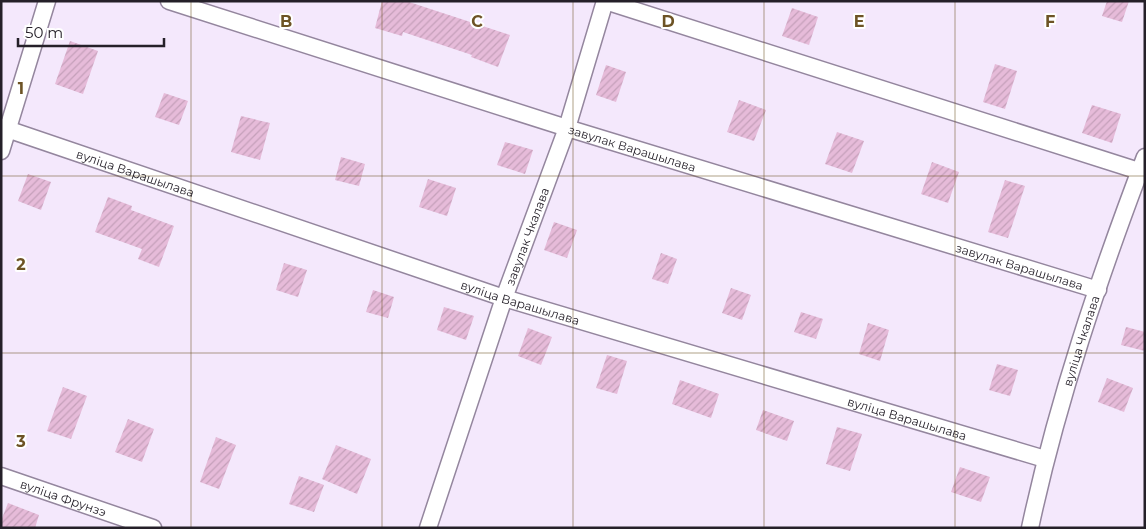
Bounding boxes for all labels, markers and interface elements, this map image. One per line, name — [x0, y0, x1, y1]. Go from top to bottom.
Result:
text: B — [280, 12, 292, 31]
text: C — [471, 12, 483, 31]
text: D — [661, 12, 675, 31]
text: E — [854, 12, 864, 31]
text: F — [1045, 12, 1055, 31]
scale bar — [18, 15, 164, 47]
text: 50 m — [25, 23, 63, 42]
text: 1 — [18, 79, 24, 98]
street label: завулак Варашылава — [567, 121, 698, 174]
street label: вуліца Варашылава — [75, 146, 196, 200]
street label: завулак Чкалава — [502, 185, 552, 287]
street label: завулак Варашылава — [954, 240, 1085, 293]
text: 2 — [16, 255, 26, 274]
street label: вуліца Варашылава — [459, 276, 581, 328]
street label: вуліца Чкалава — [1059, 294, 1102, 388]
street label: вуліца Варашылава — [846, 393, 969, 443]
text: 3 — [15, 432, 26, 451]
street label: вуліца Фрунзэ — [18, 476, 109, 519]

